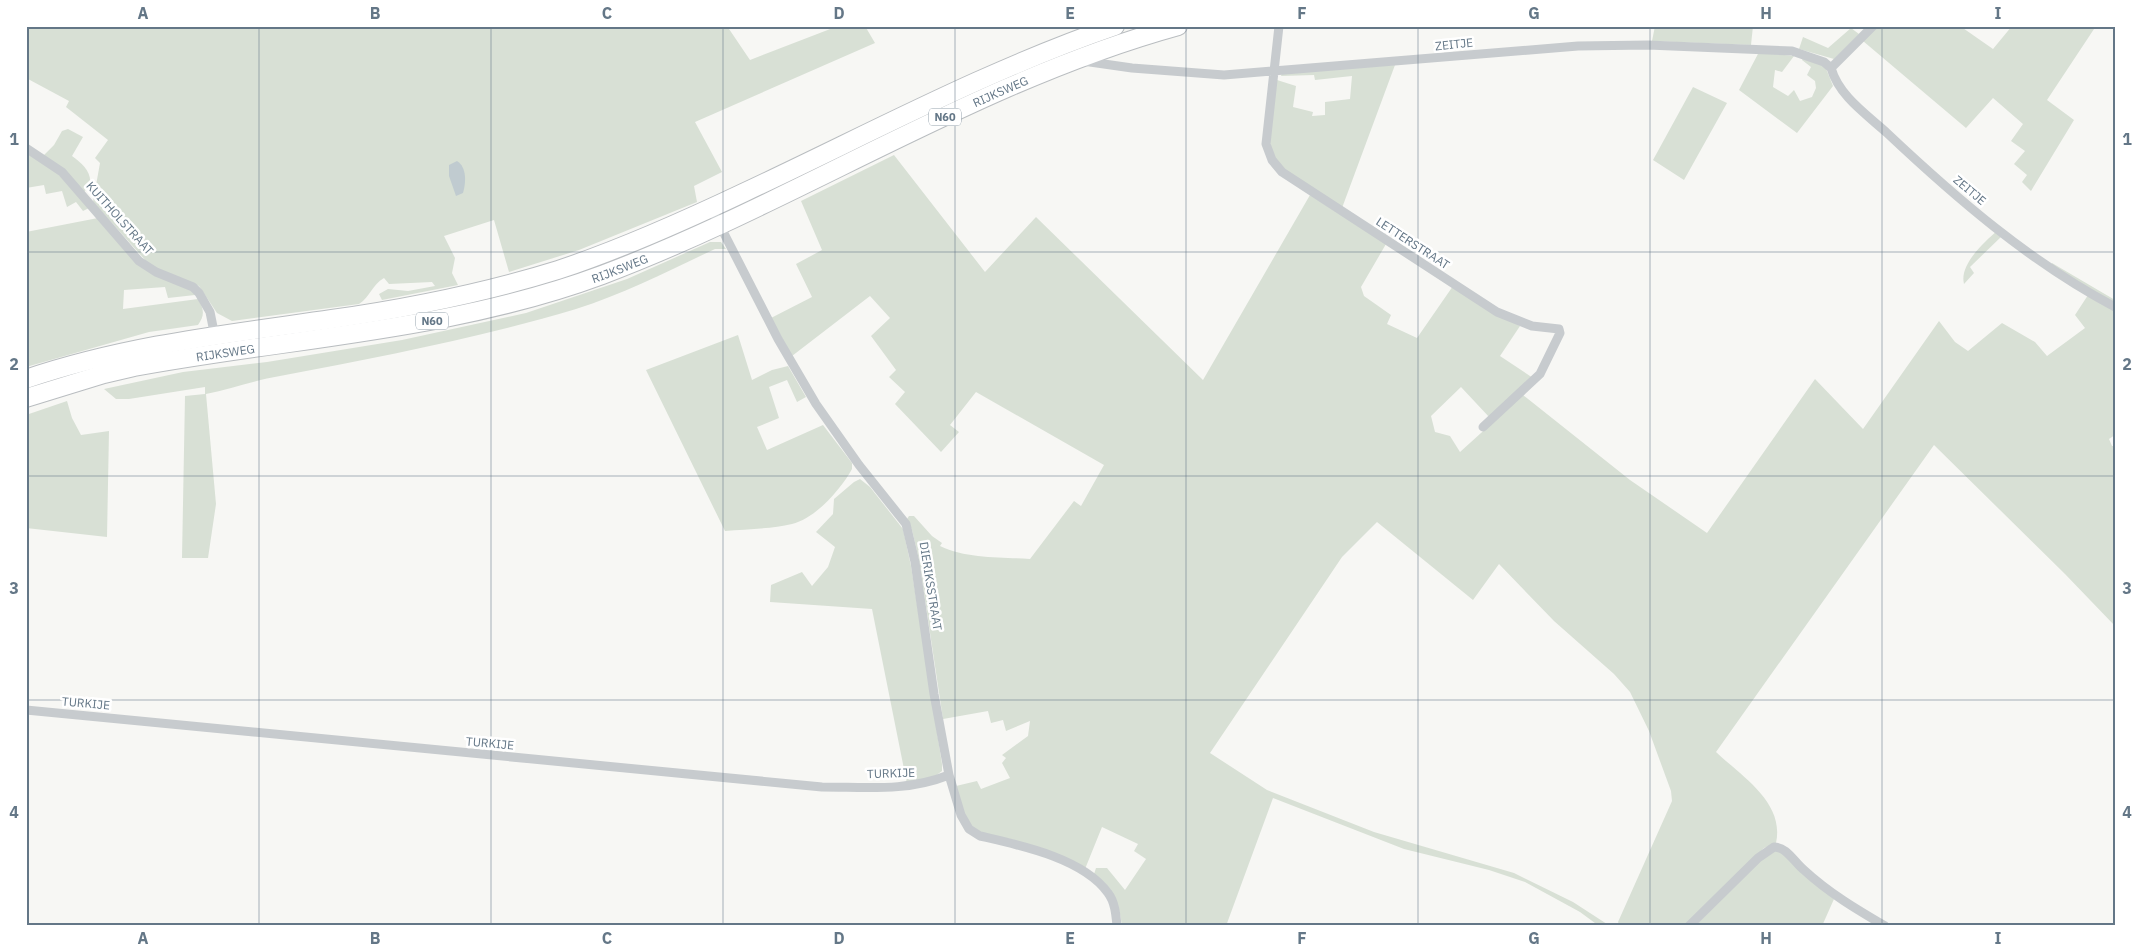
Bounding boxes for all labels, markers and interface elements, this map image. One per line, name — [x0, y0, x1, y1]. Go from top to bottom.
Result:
text: A — [138, 3, 149, 23]
text: B — [370, 3, 381, 23]
text: C — [602, 3, 612, 23]
text: D — [833, 3, 845, 23]
text: E — [1065, 3, 1075, 23]
text: F — [1297, 3, 1307, 23]
text: G — [1528, 3, 1540, 23]
text: H — [1760, 3, 1772, 23]
text: I — [1995, 3, 2002, 23]
street label: ZEITJE — [1434, 35, 1474, 53]
street label: RIJKSWEG — [970, 72, 1030, 110]
road number: N60 — [929, 108, 961, 125]
text: 1 — [9, 129, 19, 149]
text: 1 — [2122, 129, 2132, 149]
street label: ZEITJE — [1951, 172, 1989, 208]
street label: KUITHOLSTRAAT — [83, 178, 157, 258]
street label: LETTERSTRAAT — [1373, 214, 1453, 272]
street label: RIJKSWEG — [589, 250, 650, 286]
road number: N60 — [416, 312, 448, 330]
street label: RIJKSWEG — [195, 340, 256, 364]
text: 2 — [9, 354, 19, 374]
text: 2 — [2122, 354, 2132, 374]
street label: DIERIKSSTRAAT — [917, 541, 945, 632]
text: 3 — [9, 578, 19, 598]
text: 3 — [2122, 578, 2132, 598]
street label: TURKIJE — [61, 693, 111, 713]
street label: TURKIJE — [465, 733, 515, 753]
street label: TURKIJE — [867, 765, 915, 781]
text: 4 — [9, 802, 19, 822]
text: 4 — [2122, 802, 2132, 822]
text: A — [138, 928, 149, 948]
text: B — [370, 928, 381, 948]
text: C — [602, 928, 612, 948]
text: D — [833, 928, 845, 948]
text: E — [1065, 928, 1075, 948]
text: F — [1297, 928, 1307, 948]
text: G — [1528, 928, 1540, 948]
text: H — [1760, 928, 1772, 948]
text: I — [1995, 928, 2002, 948]

